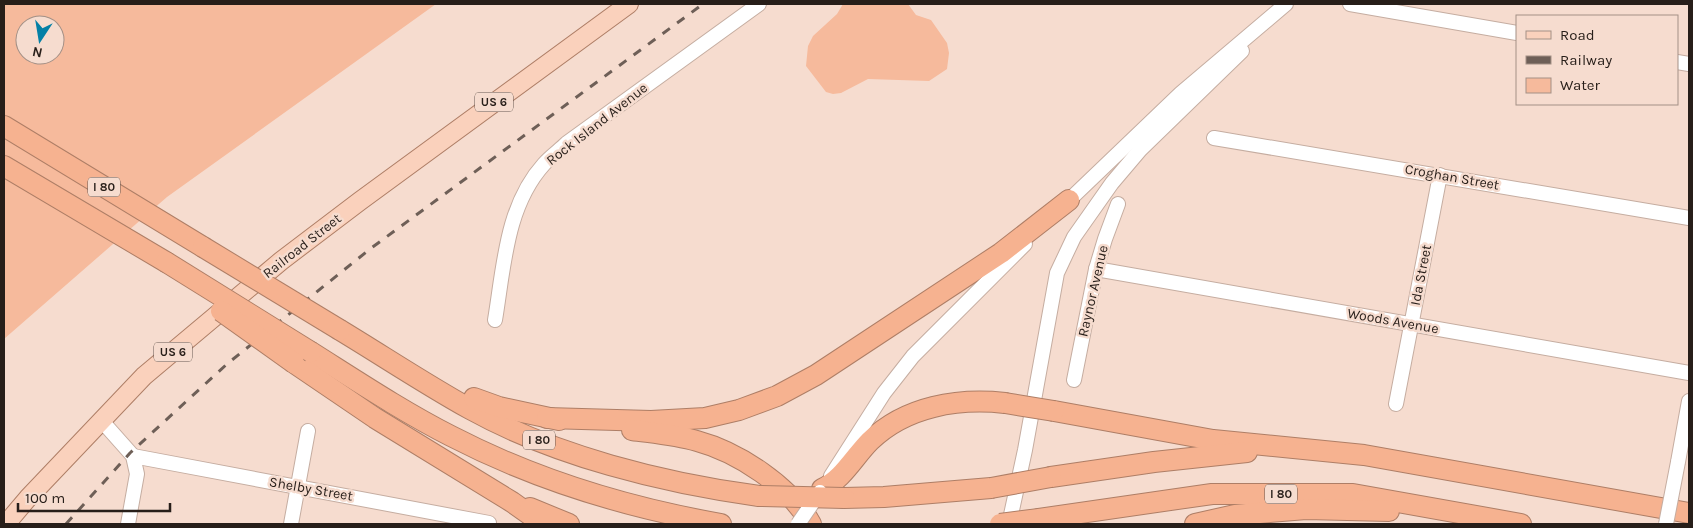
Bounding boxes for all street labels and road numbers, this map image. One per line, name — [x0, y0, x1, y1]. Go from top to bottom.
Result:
street label: Rock Island Avenue — [543, 79, 651, 169]
road number: US 6 — [475, 92, 513, 111]
street label: Croghan Street — [1403, 160, 1501, 194]
road number: I 80 — [88, 178, 120, 196]
street label: Railroad Street — [259, 210, 345, 282]
street label: Ida Street — [1407, 243, 1435, 307]
street label: Raynor Avenue — [1074, 244, 1112, 338]
street label: Woods Avenue — [1346, 305, 1440, 337]
road number: US 6 — [154, 342, 192, 362]
road number: I 80 — [523, 430, 555, 450]
street label: Shelby Street — [268, 473, 354, 505]
road number: I 80 — [1265, 484, 1297, 504]

